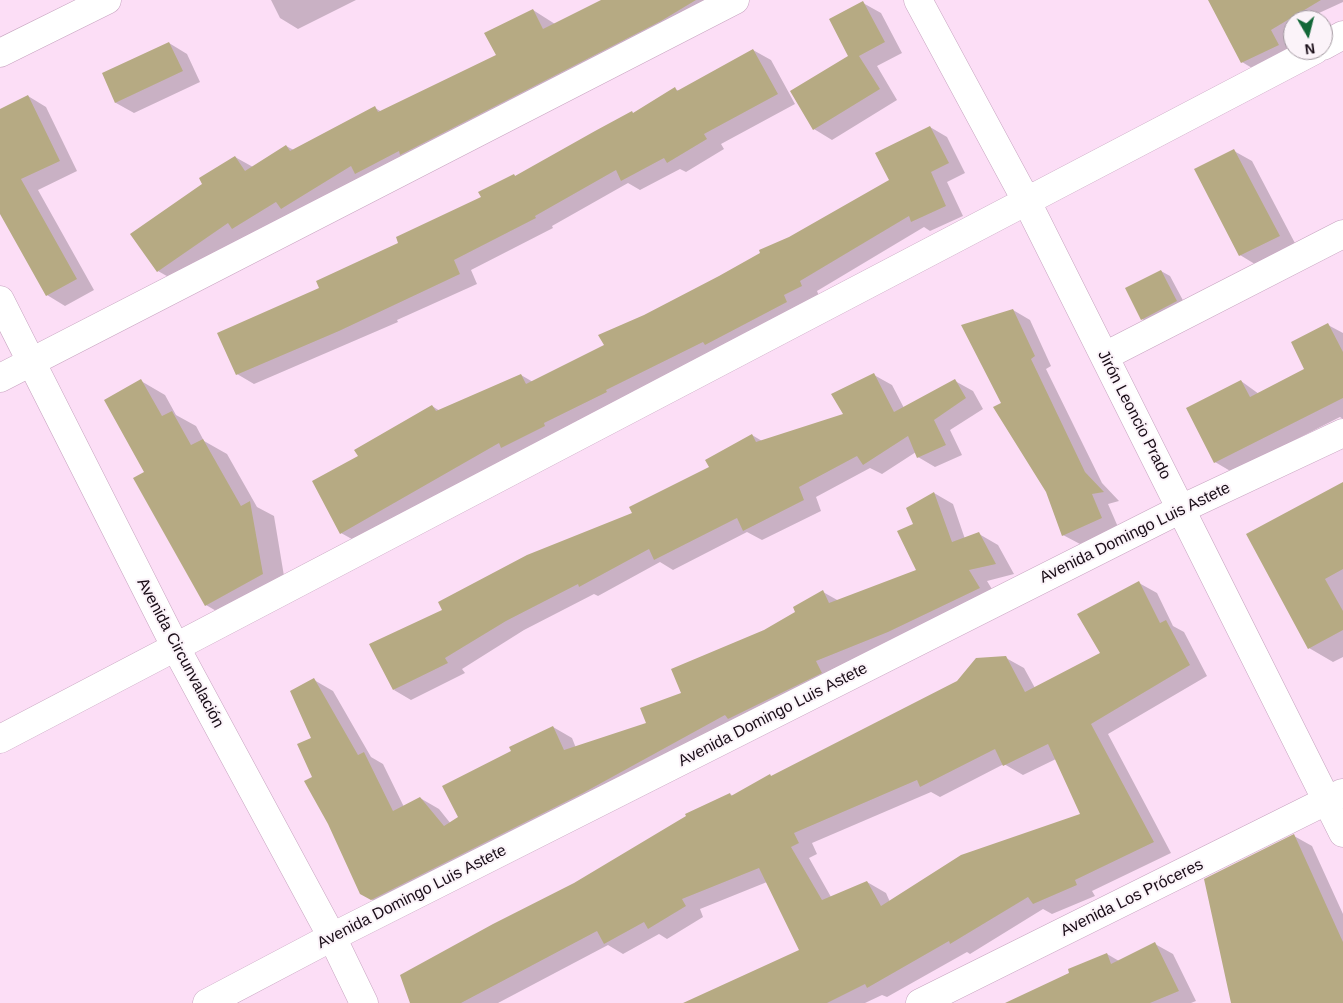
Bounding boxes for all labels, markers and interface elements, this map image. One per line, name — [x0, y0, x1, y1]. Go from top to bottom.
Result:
north arrow — [1283, 10, 1333, 60]
text: N — [1304, 40, 1316, 57]
street label: Jirón Leoncio Prado — [1093, 347, 1175, 483]
street label: Avenida Domingo Luis Astete — [1037, 478, 1233, 588]
street label: Avenida Circunvalación — [132, 575, 228, 731]
street label: Avenida Domingo Luis Astete — [675, 659, 871, 771]
street label: Avenida Domingo Luis Astete — [314, 841, 510, 953]
street label: Avenida Los Próceres — [1058, 855, 1206, 941]

